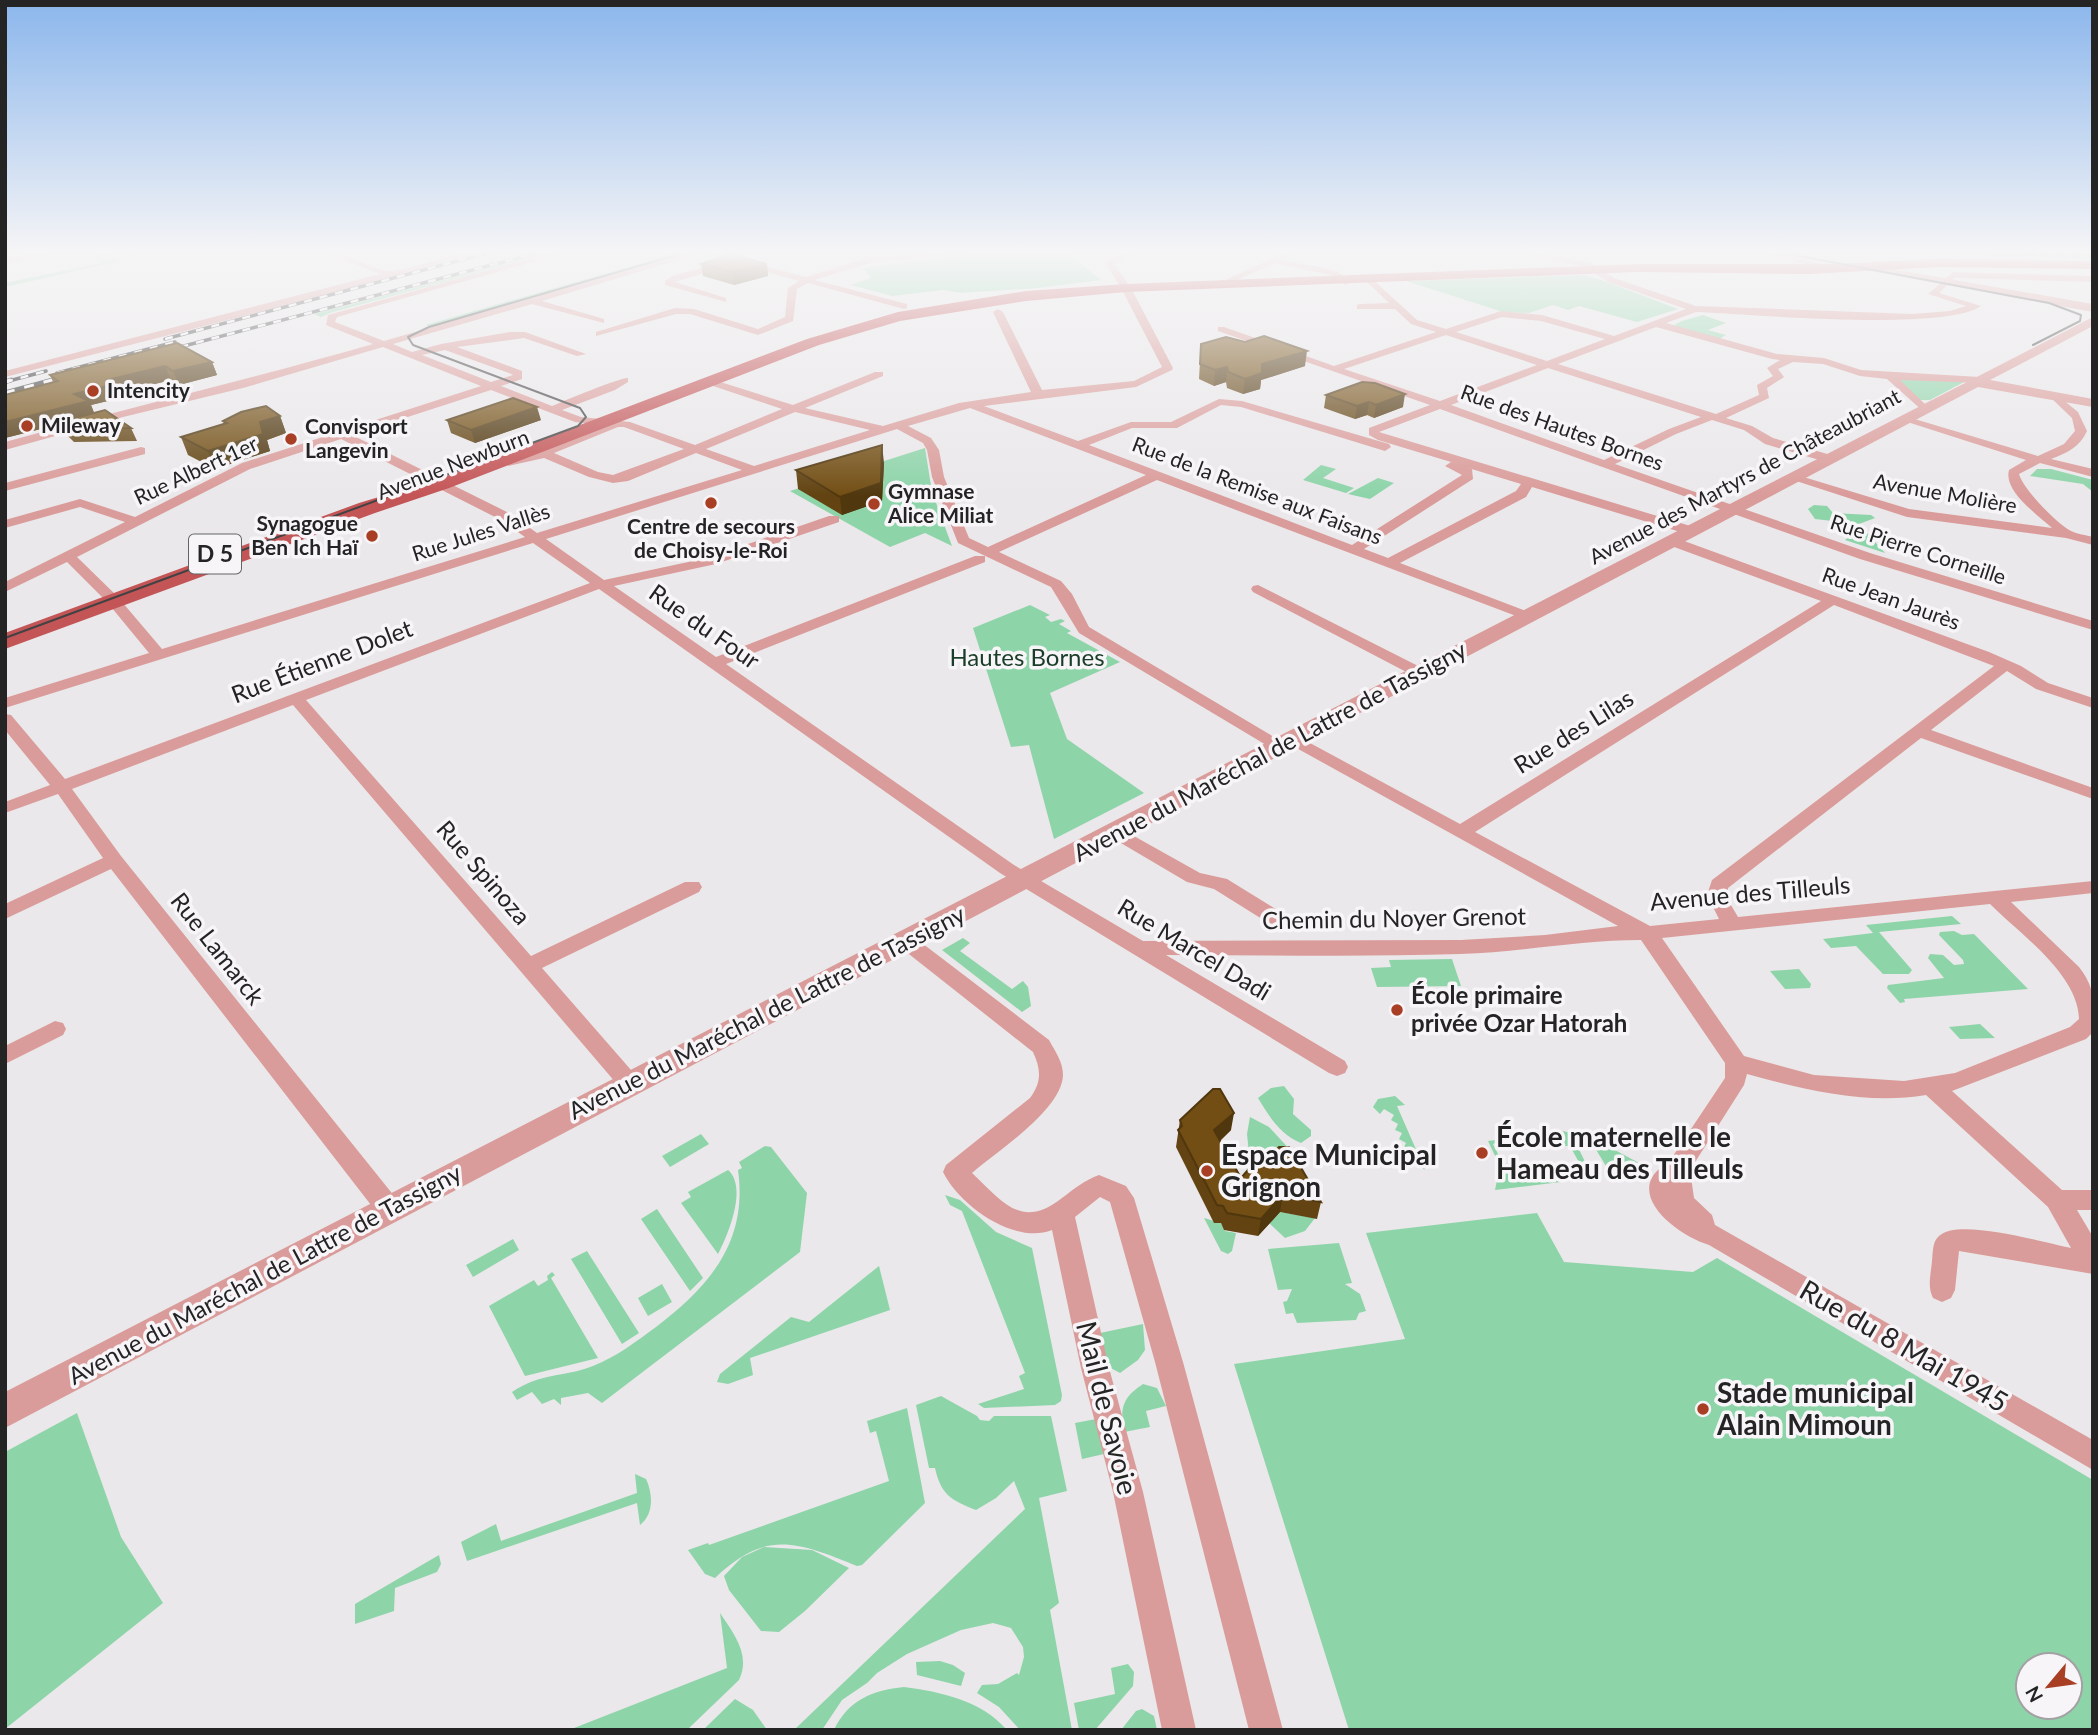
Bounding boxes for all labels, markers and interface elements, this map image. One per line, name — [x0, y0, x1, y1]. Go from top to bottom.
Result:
place label: Intencity — [107, 377, 191, 402]
street label: Rue des Hautes Bornes — [1458, 378, 1667, 475]
marker: Intencity — [85, 383, 101, 399]
street label: Avenue des Martyrs de Châteaubriant — [1584, 383, 1905, 569]
place label: Mileway — [41, 412, 121, 437]
place label: Convisport Langevin — [305, 413, 408, 462]
marker: Mileway — [19, 418, 35, 434]
street label: Avenue Newburn — [373, 423, 532, 504]
street label: Rue Albert 1er — [130, 430, 262, 509]
street label: Rue de la Remise aux Faisans — [1129, 430, 1386, 549]
marker: Convisport Langevin — [283, 431, 299, 447]
street label: Avenue Molière — [1872, 468, 2019, 517]
place label: Gymnase Alice Miliat — [887, 478, 993, 527]
marker: Centre de secours de Choisy-le-Roi — [703, 495, 719, 511]
marker: Gymnase Alice Miliat — [866, 496, 882, 512]
street label: Rue Jules Vallès — [408, 498, 553, 566]
street label: Rue Pierre Corneille — [1828, 508, 2009, 589]
place label: Synagogue Ben Ich Haï — [251, 510, 359, 559]
place label: Centre de secours de Choisy-le-Roi — [627, 513, 795, 562]
marker: Synagogue Ben Ich Haï — [364, 528, 380, 544]
road number: D 5 — [189, 534, 241, 574]
street label: Rue Jean Jaurès — [1819, 561, 1964, 634]
street label: Rue du Four — [644, 577, 766, 674]
street label: Rue Étienne Dolet — [227, 613, 416, 708]
street label: Avenue du Maréchal de Lattre de Tassigny — [1068, 634, 1471, 867]
park label: Hautes Bornes — [949, 642, 1105, 671]
street label: Rue des Lilas — [1508, 683, 1638, 779]
street label: Rue Spinoza — [431, 814, 537, 930]
street label: Avenue des Tilleuls — [1649, 869, 1851, 916]
street label: Rue Lamarck — [165, 886, 272, 1011]
street label: Rue Marcel Dadi — [1113, 892, 1277, 1006]
street label: Avenue du Maréchal de Lattre de Tassigny — [563, 898, 970, 1125]
street label: Chemin du Noyer Grenot — [1262, 901, 1527, 934]
place label: École primaire privée Ozar Hatorah — [1411, 980, 1627, 1037]
marker: École primaire privée Ozar Hatorah — [1389, 1002, 1405, 1018]
place label: École maternelle le Hameau des Tilleuls — [1496, 1119, 1743, 1185]
place label: Espace Municipal Grignon — [1221, 1137, 1437, 1203]
marker: École maternelle le Hameau des Tilleuls — [1474, 1145, 1490, 1161]
street label: Avenue du Maréchal de Lattre de Tassigny — [63, 1157, 466, 1390]
marker: Espace Municipal Grignon — [1199, 1163, 1215, 1179]
street label: Rue du 8 Mai 1945 — [1794, 1272, 2015, 1419]
street label: Mail de Savoie — [1070, 1317, 1146, 1498]
place label: Stade municipal Alain Mimoun — [1716, 1375, 1914, 1441]
marker: Stade municipal Alain Mimoun — [1695, 1401, 1711, 1417]
north arrow — [2014, 1651, 2084, 1721]
text: N — [2020, 1683, 2047, 1706]

